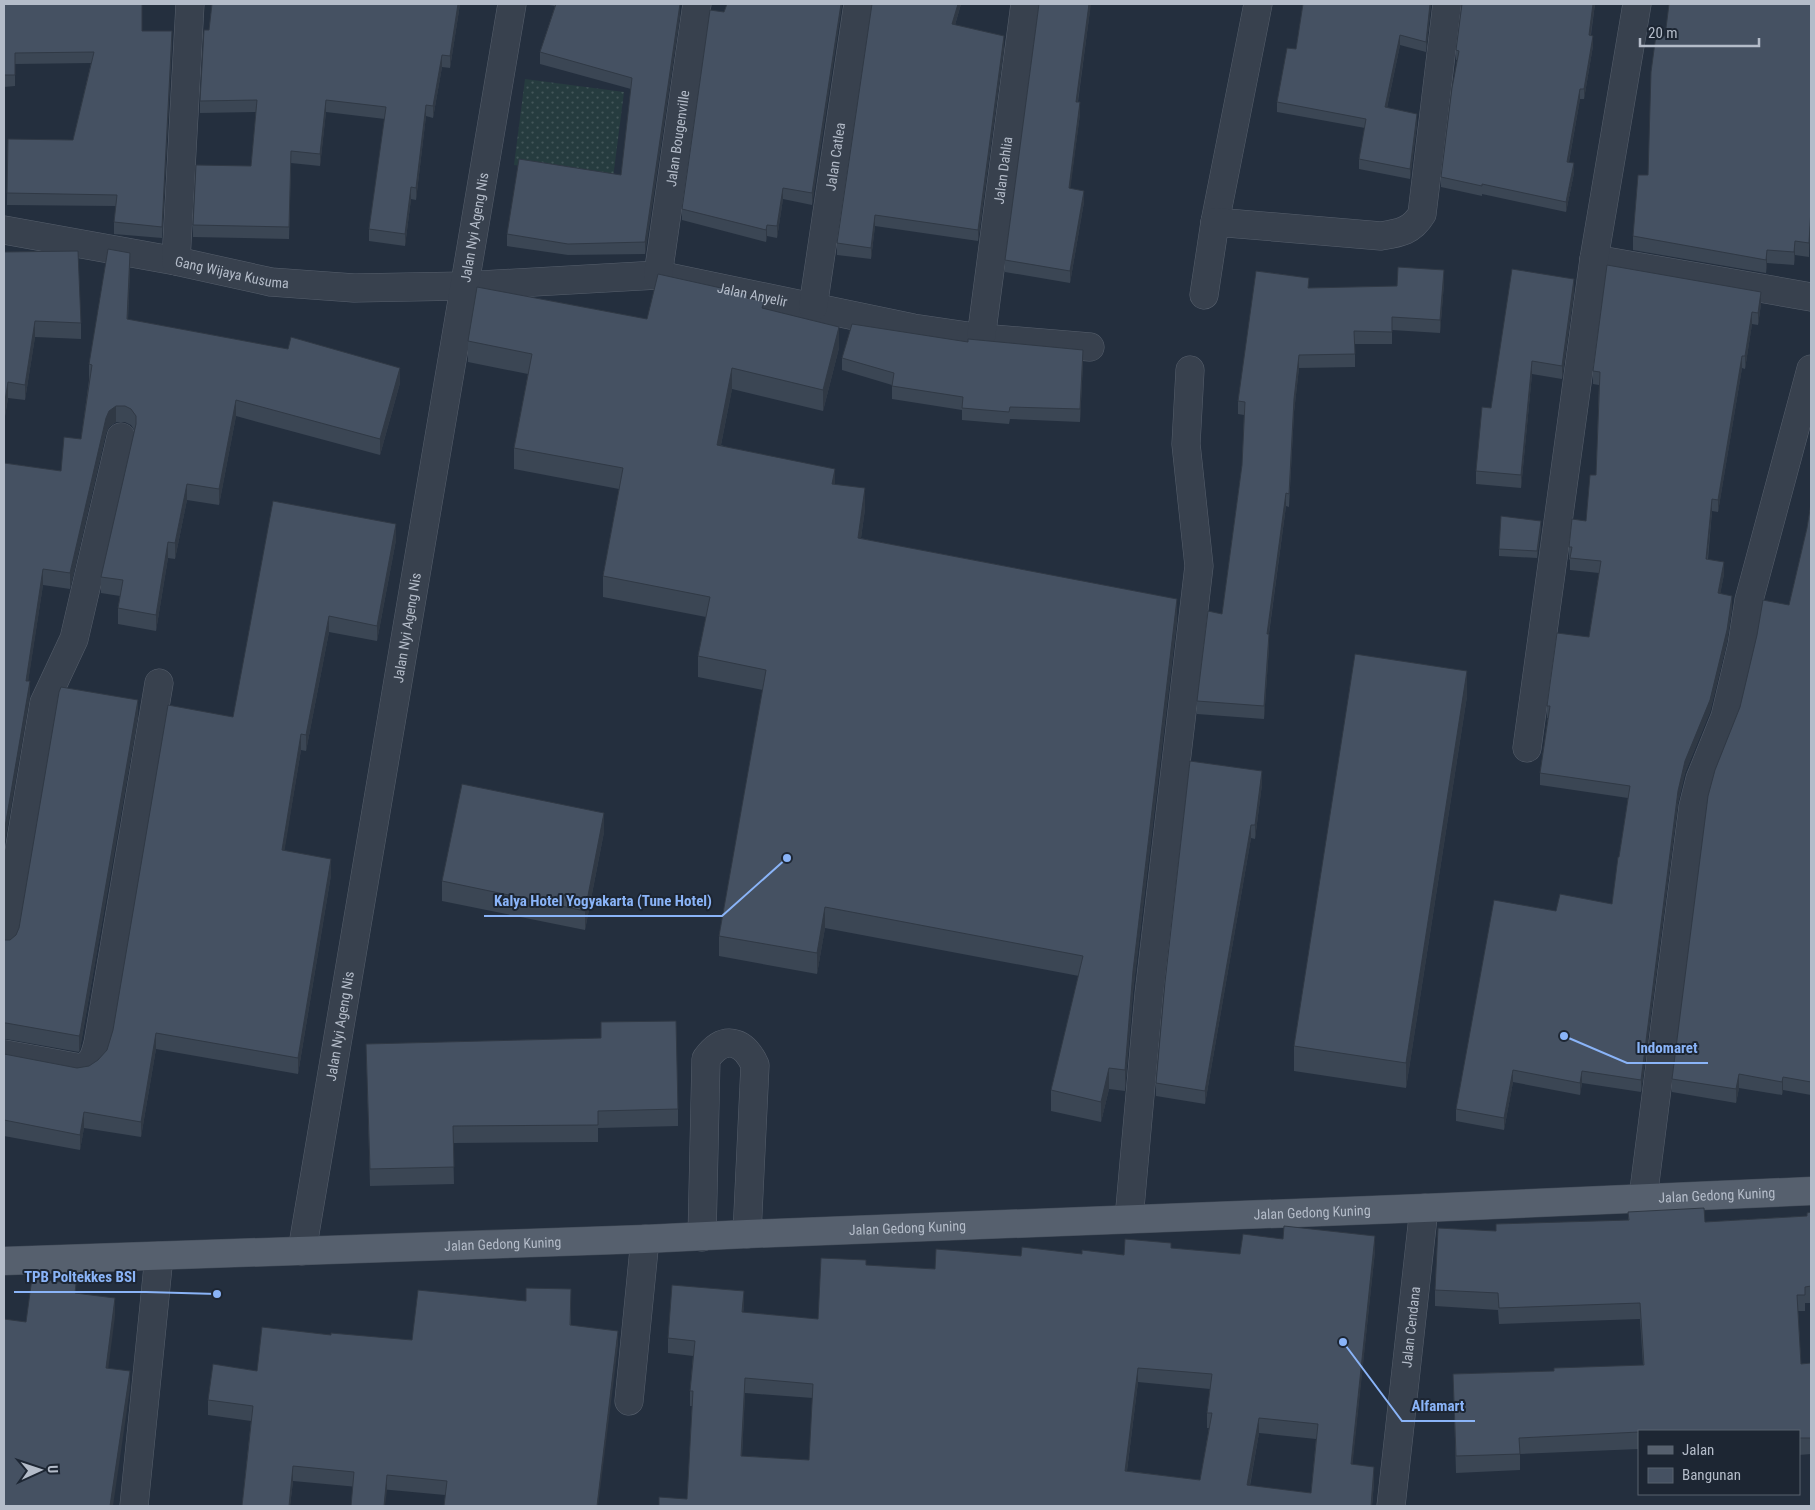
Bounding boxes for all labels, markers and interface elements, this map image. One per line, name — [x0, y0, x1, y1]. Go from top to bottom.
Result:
scale bar — [1640, 15, 1759, 47]
text: 20 m — [1648, 24, 1678, 42]
street label: Jalan Bougenville — [663, 89, 693, 188]
street label: Jalan Catlea — [822, 121, 848, 192]
street label: Jalan Dahlia — [991, 136, 1015, 205]
street label: Jalan Nyi Ageng Nis — [457, 171, 491, 284]
street label: Gang Wijaya Kusuma — [174, 253, 289, 291]
street label: Jalan Anyelir — [716, 280, 789, 310]
street label: Jalan Nyi Ageng Nis — [390, 572, 424, 684]
callout: Kalya Hotel Yogyakarta (Tune Hotel) — [484, 886, 722, 916]
text: Kalya Hotel Yogyakarta (Tune Hotel) — [494, 892, 712, 910]
street label: Jalan Nyi Ageng Nis — [323, 970, 357, 1082]
callout: Indomaret — [1627, 1033, 1708, 1063]
text: Indomaret — [1636, 1039, 1698, 1057]
street label: Jalan Gedong Kuning — [1658, 1185, 1776, 1206]
street label: Jalan Gedong Kuning — [1253, 1202, 1371, 1223]
street label: Jalan Gedong Kuning — [849, 1218, 966, 1238]
street label: Jalan Gedong Kuning — [444, 1234, 562, 1254]
callout: TPB Poltekkes BSI — [14, 1262, 146, 1292]
text: TPB Poltekkes BSI — [24, 1268, 136, 1286]
street label: Jalan Cendana — [1398, 1286, 1423, 1369]
callout: Alfamart — [1402, 1391, 1475, 1421]
text: Alfamart — [1412, 1397, 1465, 1415]
legend — [1638, 1430, 1800, 1495]
text: Jalan — [1682, 1441, 1714, 1459]
north arrow — [15, 1445, 65, 1495]
text: U — [45, 1465, 61, 1474]
text: Bangunan — [1682, 1466, 1741, 1484]

